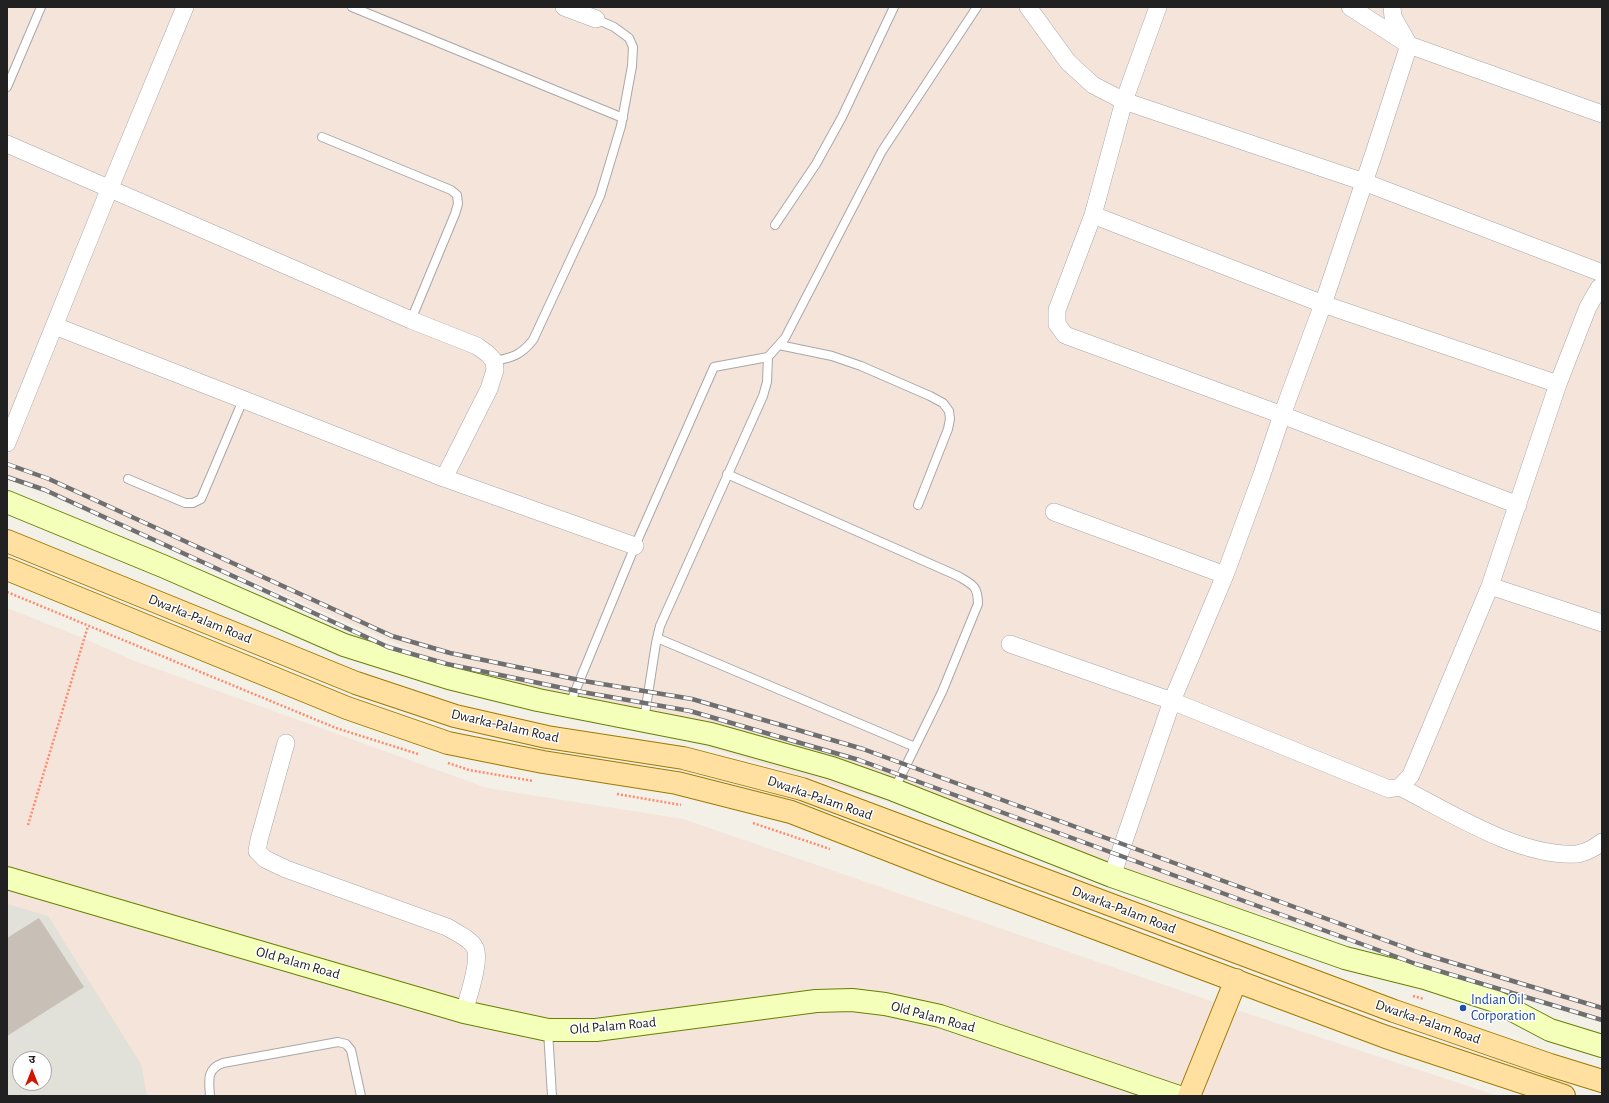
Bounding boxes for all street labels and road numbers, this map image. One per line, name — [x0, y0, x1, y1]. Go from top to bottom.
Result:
street label: Dwarka-Palam Road — [146, 591, 254, 647]
street label: Dwarka-Palam Road — [449, 705, 561, 747]
street label: Dwarka-Palam Road — [765, 772, 875, 824]
street label: Dwarka-Palam Road — [1070, 882, 1178, 938]
street label: Old Palam Road — [254, 943, 342, 983]
street label: Dwarka-Palam Road — [1373, 996, 1483, 1048]
street label: Old Palam Road — [889, 998, 977, 1036]
street label: Old Palam Road — [569, 1014, 657, 1038]

